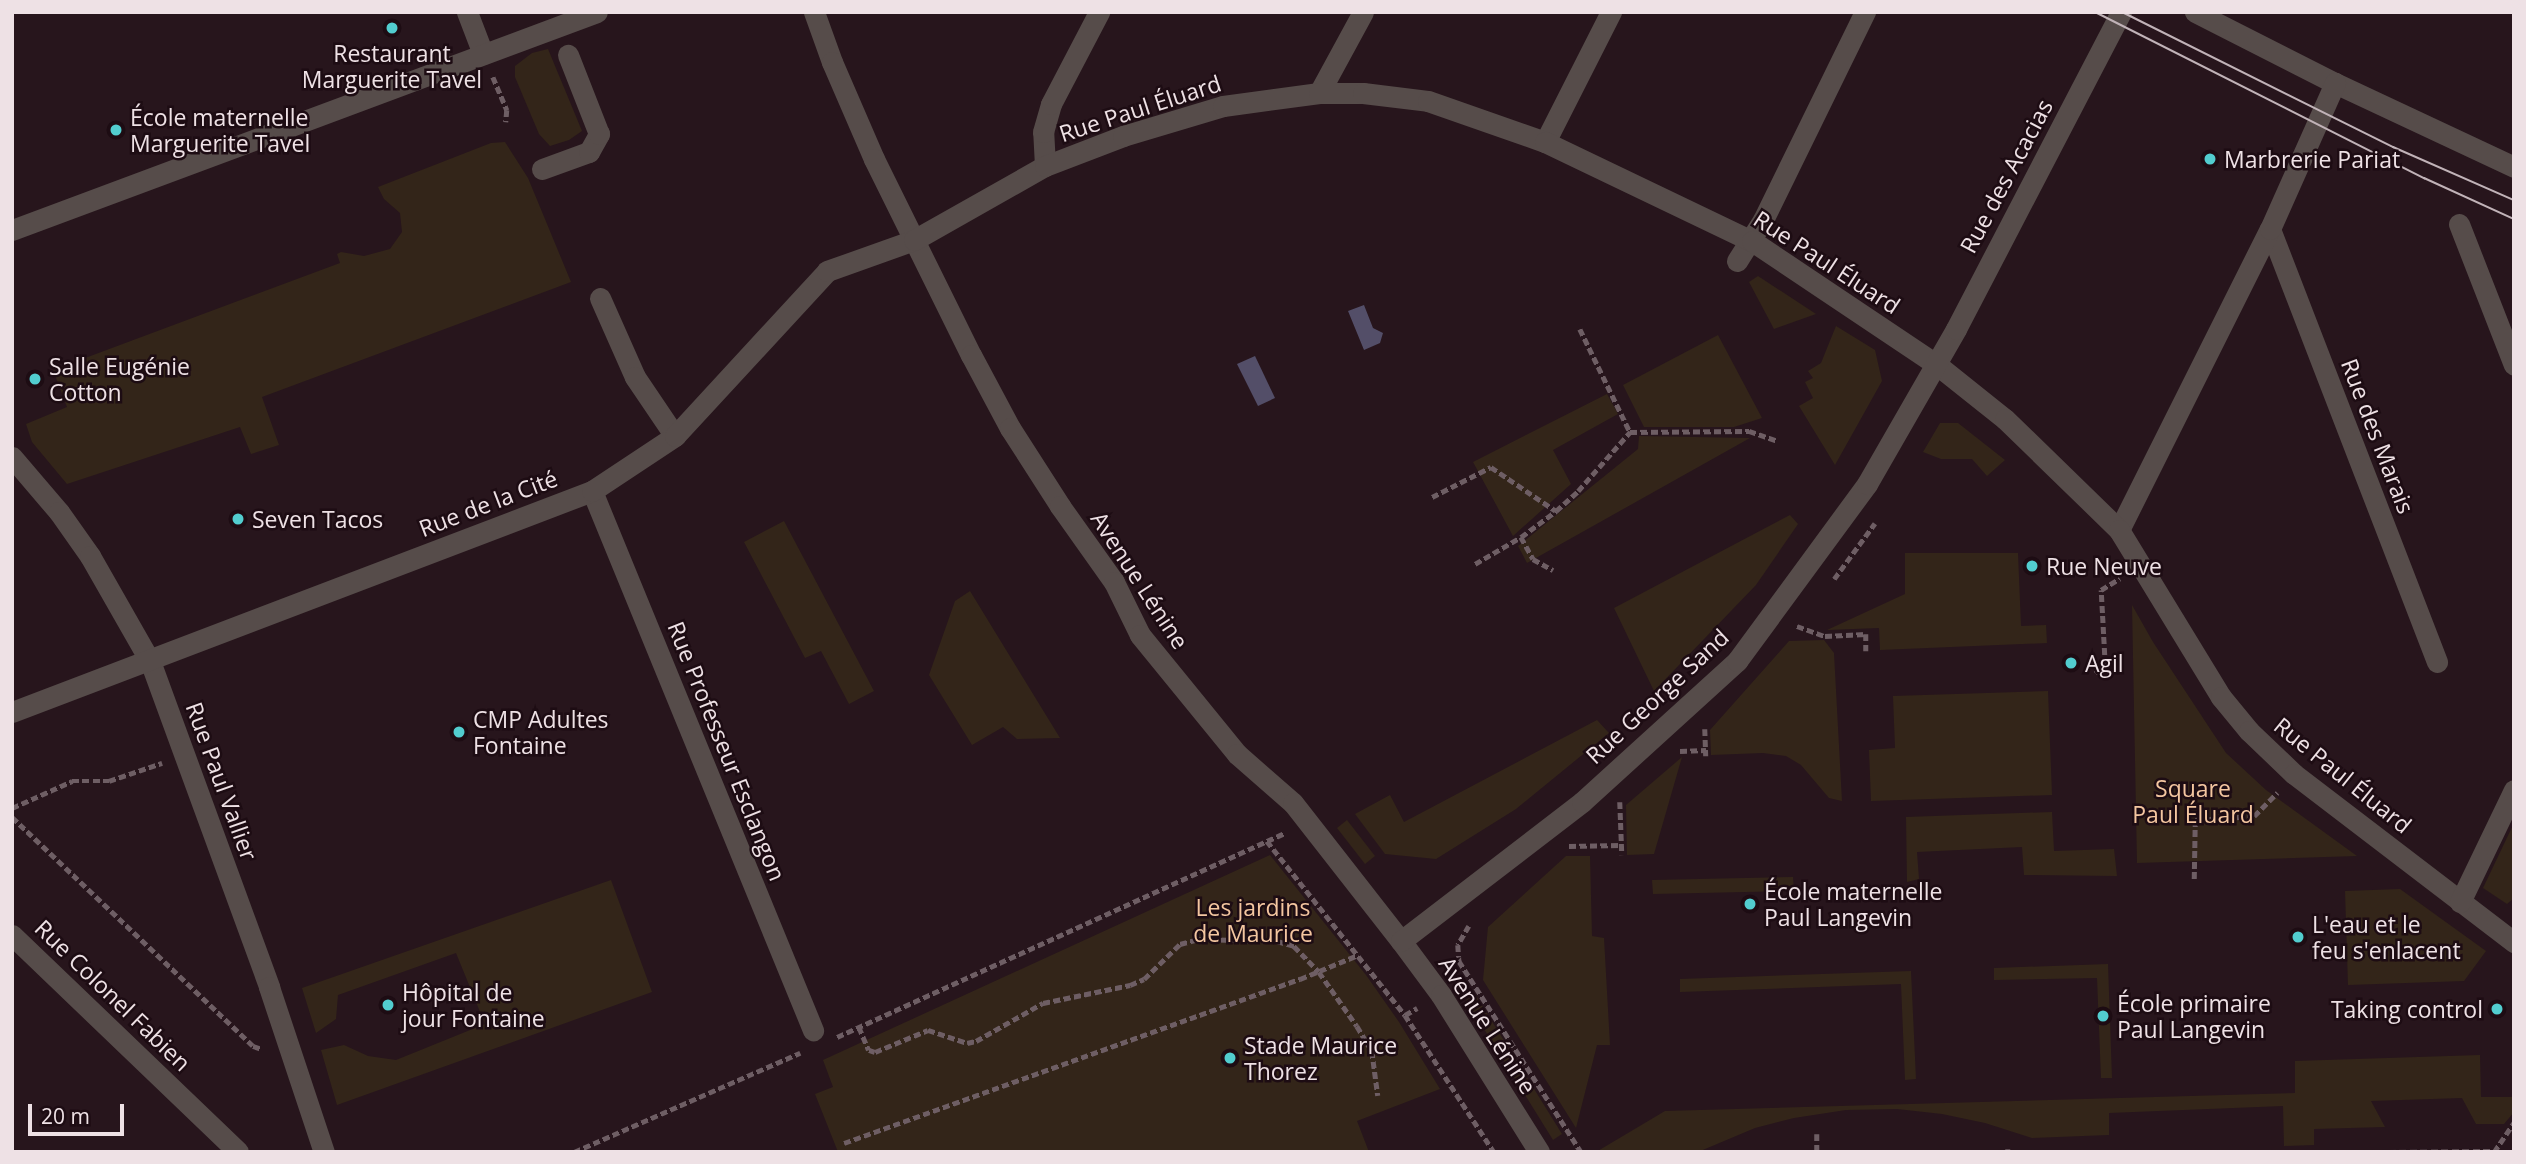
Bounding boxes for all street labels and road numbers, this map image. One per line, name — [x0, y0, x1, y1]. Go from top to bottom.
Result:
street label: Rue Paul Éluard — [1056, 69, 1224, 147]
street label: Rue des Acacias — [1954, 94, 2058, 258]
street label: Rue Paul Éluard — [1749, 205, 1905, 319]
street label: Rue des Marais — [2336, 355, 2420, 517]
street label: Rue de la Cité — [415, 464, 561, 542]
street label: Avenue Lénine — [1085, 506, 1195, 654]
street label: Rue Professeur Esclangon — [662, 617, 792, 885]
street label: Rue George Sand — [1580, 623, 1734, 769]
street label: Rue Paul Vallier — [181, 698, 263, 864]
street label: Rue Paul Éluard — [2269, 711, 2417, 839]
street label: Rue Colonel Fabien — [29, 914, 197, 1076]
street label: Avenue Lénine — [1433, 951, 1543, 1099]

